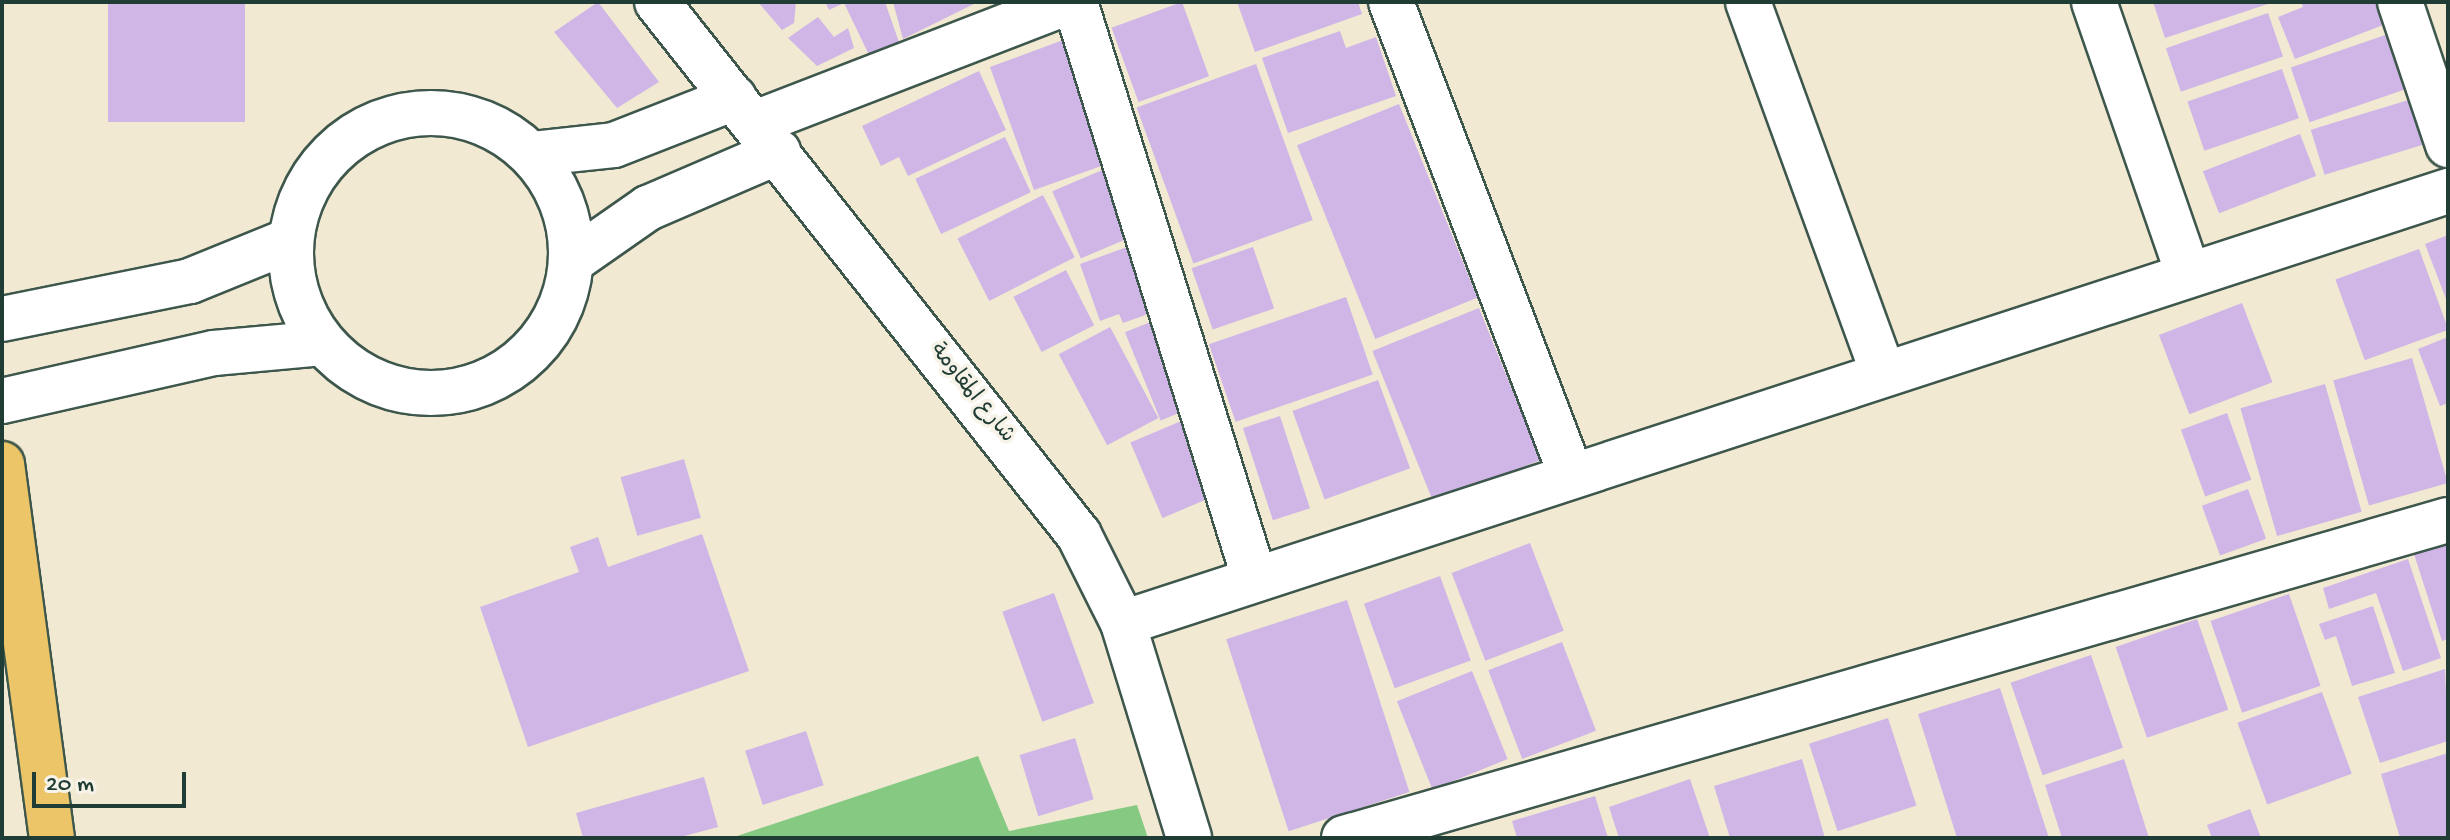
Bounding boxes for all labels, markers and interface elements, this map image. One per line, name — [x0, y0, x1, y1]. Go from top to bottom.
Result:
street label: شارع المقاومة — [923, 339, 1019, 449]
scale bar — [36, 756, 190, 806]
text: 20 m — [46, 771, 94, 800]

